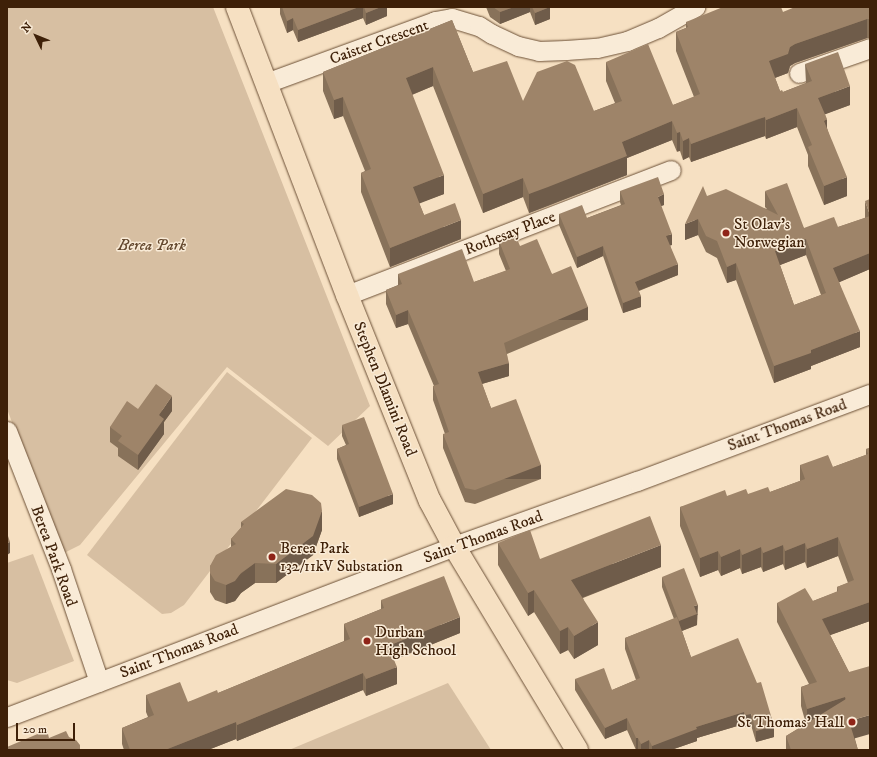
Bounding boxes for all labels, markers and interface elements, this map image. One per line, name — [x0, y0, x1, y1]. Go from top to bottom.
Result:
street label: Caister Crescent — [327, 15, 431, 69]
north arrow — [16, 16, 56, 56]
text: N — [19, 20, 35, 36]
street label: Rothesay Place — [462, 207, 558, 259]
place label: St Olav's Norwegian — [734, 214, 805, 252]
marker: St Olav's Norwegian — [721, 228, 731, 238]
park label: Berea Park — [118, 235, 186, 255]
street label: Stephen Dlamini Road — [349, 319, 421, 459]
street label: Saint Thomas Road — [725, 395, 849, 455]
street label: Berea Park Road — [27, 503, 81, 609]
street label: Saint Thomas Road — [421, 507, 545, 567]
place label: Berea Park 132/11kV Substation — [280, 538, 403, 576]
marker: Berea Park 132/11kV Substation — [267, 552, 277, 562]
street label: Saint Thomas Road — [117, 620, 241, 682]
place label: Durban High School — [375, 622, 456, 660]
marker: Durban High School — [362, 636, 372, 646]
place label: St Thomas' Hall — [737, 712, 844, 732]
scale bar — [18, 715, 77, 741]
marker: St Thomas' Hall — [847, 717, 857, 727]
text: 20 m — [23, 722, 47, 737]

